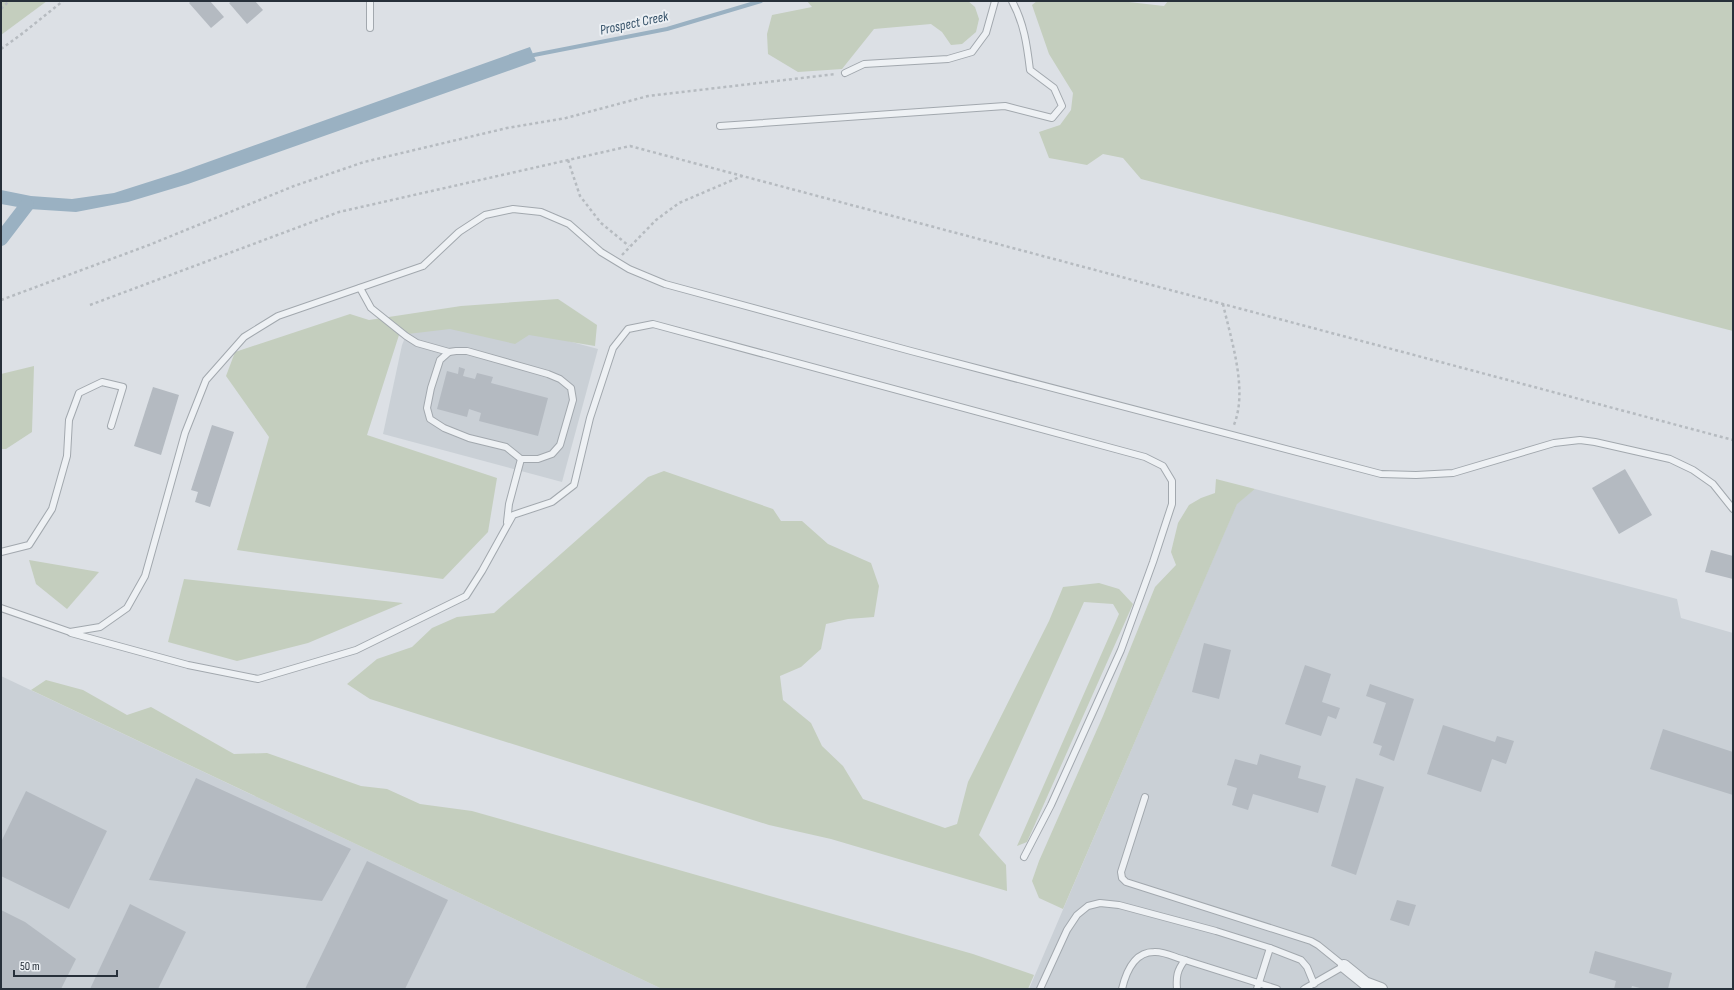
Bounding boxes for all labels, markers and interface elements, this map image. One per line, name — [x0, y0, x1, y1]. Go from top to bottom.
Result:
water label: Prospect Creek — [598, 7, 671, 39]
scale bar — [14, 952, 117, 978]
text: 50 m — [20, 959, 40, 974]

